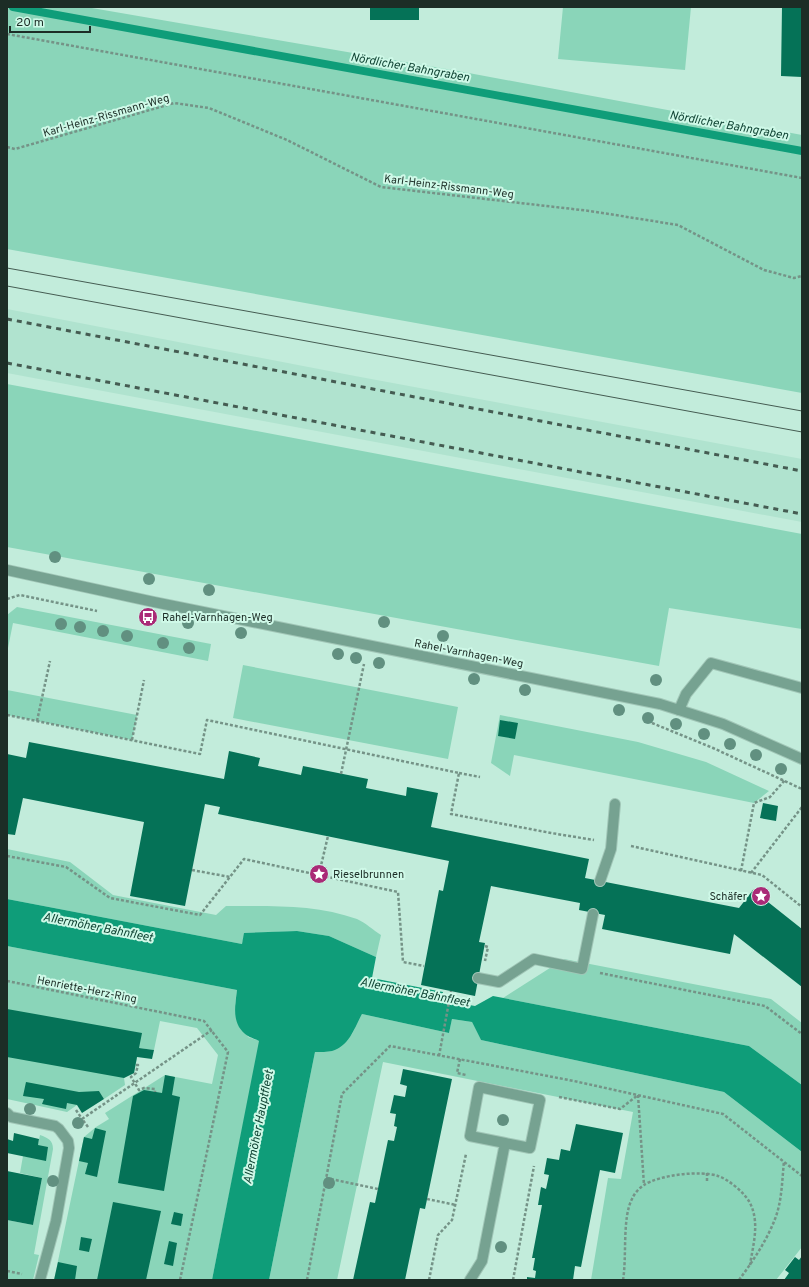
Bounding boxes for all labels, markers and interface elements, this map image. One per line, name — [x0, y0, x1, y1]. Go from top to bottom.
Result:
scale bar — [10, 8, 90, 34]
text: 20 m — [16, 15, 44, 31]
water label: Nördlicher Bahngraben — [349, 50, 471, 86]
street label: Karl-Heinz-Rissmann-Weg — [42, 91, 171, 141]
water label: Nördlicher Bahngraben — [668, 108, 790, 144]
street label: Karl-Heinz-Rissmann-Weg — [383, 172, 515, 202]
bus stop icon: Rahel-Varnhagen-Weg — [137, 606, 159, 628]
place label: Rahel-Varnhagen-Weg — [162, 611, 273, 625]
street label: Rahel-Varnhagen-Weg — [413, 637, 525, 671]
place icon: Rieselbrunnen — [308, 863, 330, 885]
place label: Rieselbrunnen — [333, 868, 404, 882]
place icon: Schäfer — [750, 885, 772, 907]
place label: Schäfer — [709, 890, 748, 904]
water label: Allermöher Bahnfleet — [42, 909, 155, 947]
street label: Henriette-Herz-Ring — [36, 973, 138, 1007]
water label: Allermöher Bahnfleet — [359, 974, 472, 1012]
water label: Allermöher Hauptfleet — [240, 1068, 278, 1185]

